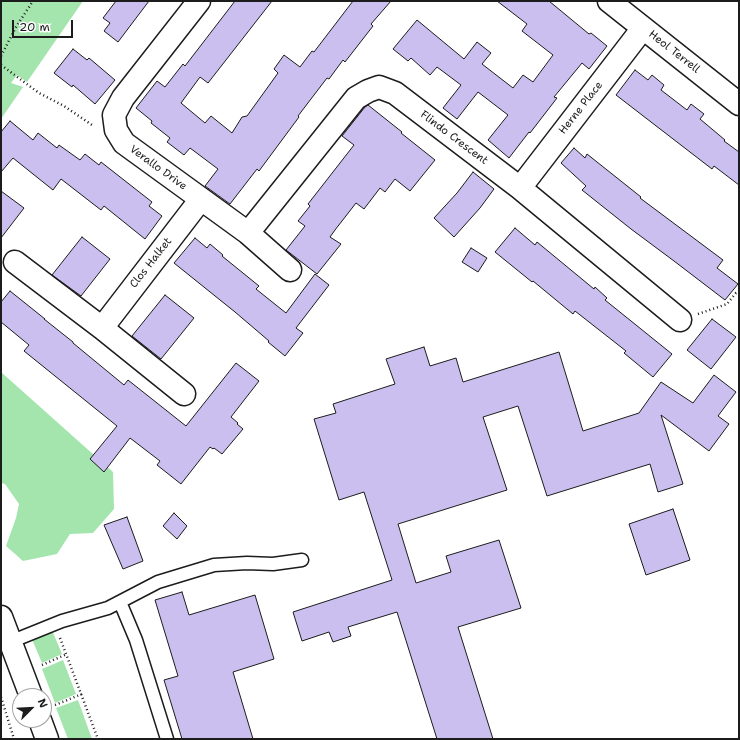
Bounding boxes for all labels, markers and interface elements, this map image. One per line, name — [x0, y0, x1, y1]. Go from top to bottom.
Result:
scale bar — [14, 12, 75, 38]
text: 20 m — [19, 19, 50, 35]
street label: Heol Terrell — [646, 28, 702, 76]
street label: Herne Place — [556, 79, 606, 137]
street label: Flindo Crescent — [418, 108, 490, 168]
street label: Verallo Drive — [127, 143, 189, 193]
street label: Clos Halket — [127, 235, 175, 291]
north arrow — [12, 688, 52, 728]
text: N — [34, 696, 51, 710]

